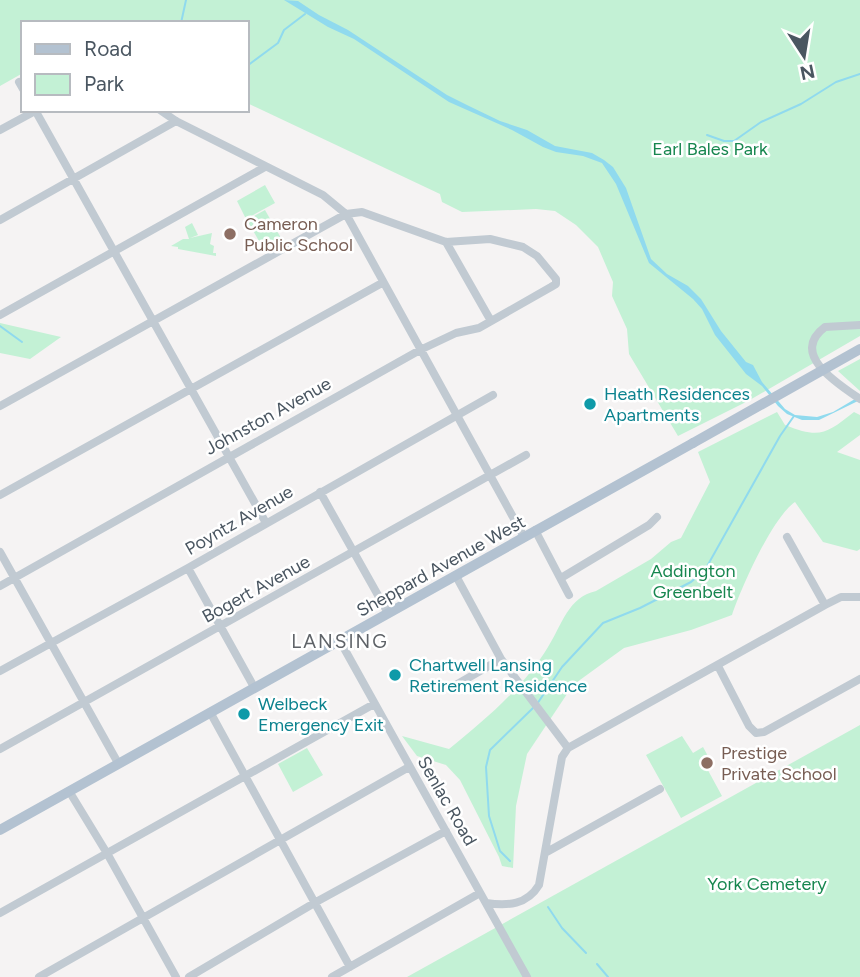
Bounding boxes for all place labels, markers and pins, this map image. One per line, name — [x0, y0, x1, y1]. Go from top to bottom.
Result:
place label: Cameron Public School — [244, 213, 353, 256]
marker: Cameron Public School — [222, 226, 238, 242]
place label: Heath Residences Apartments — [604, 383, 750, 426]
marker: Heath Residences Apartments — [582, 396, 598, 412]
place label: Chartwell Lansing Retirement Residence — [409, 654, 587, 697]
marker: Chartwell Lansing Retirement Residence — [387, 667, 403, 683]
place label: Welbeck Emergency Exit — [258, 693, 384, 736]
marker: Welbeck Emergency Exit — [236, 706, 252, 722]
place label: Prestige Private School — [721, 742, 837, 785]
marker: Prestige Private School — [699, 755, 715, 771]

